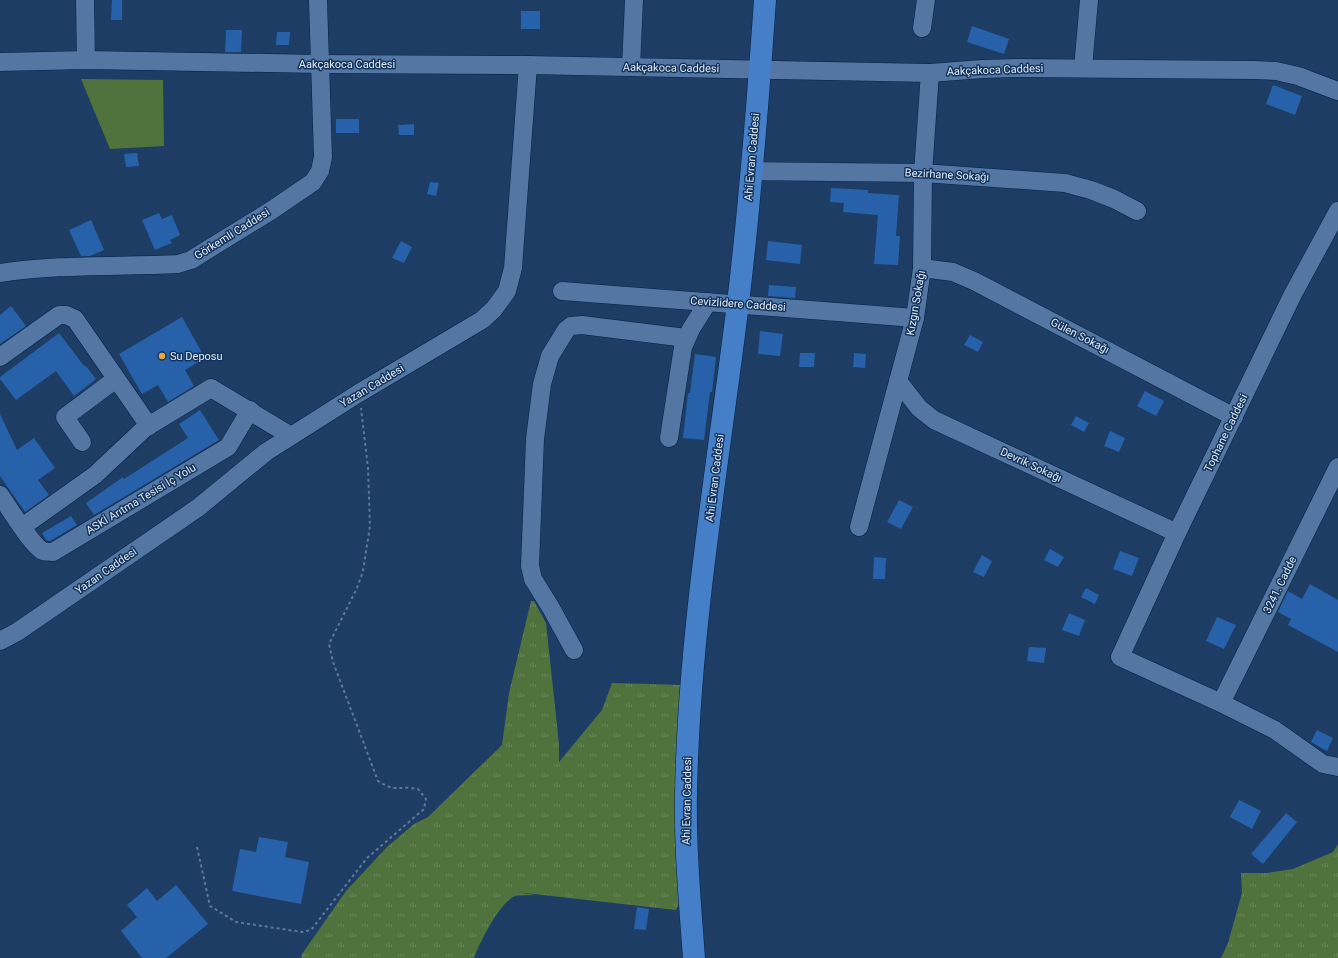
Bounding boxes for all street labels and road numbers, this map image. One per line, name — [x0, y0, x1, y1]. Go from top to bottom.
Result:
street label: Aakçakoca Caddesi — [299, 58, 395, 71]
street label: Aakçakoca Caddesi — [623, 61, 719, 75]
street label: Aakçakoca Caddesi — [947, 62, 1043, 78]
street label: Ahi Evran Caddesi — [742, 113, 762, 201]
street label: Bezirhane Sokağı — [904, 166, 990, 184]
street label: Görkemli Caddesi — [192, 206, 272, 262]
street label: Kızgın Sokağı — [904, 269, 928, 337]
street label: Cevizlidere Caddesi — [690, 294, 786, 314]
street label: Gülen Sokağı — [1048, 316, 1112, 356]
street label: Yazan Caddesi — [338, 362, 406, 410]
street label: Tophane Caddesi — [1202, 392, 1250, 474]
street label: Ahi Evran Caddesi — [703, 433, 727, 523]
street label: Devrik Sokağı — [998, 445, 1064, 485]
street label: ASKİ Arıtma Tesisi İç Yolu — [84, 461, 198, 537]
street label: Yazan Caddesi — [73, 545, 139, 597]
street label: 3241. Cadde — [1261, 554, 1299, 616]
street label: Ahi Evran Caddesi — [680, 757, 694, 845]

